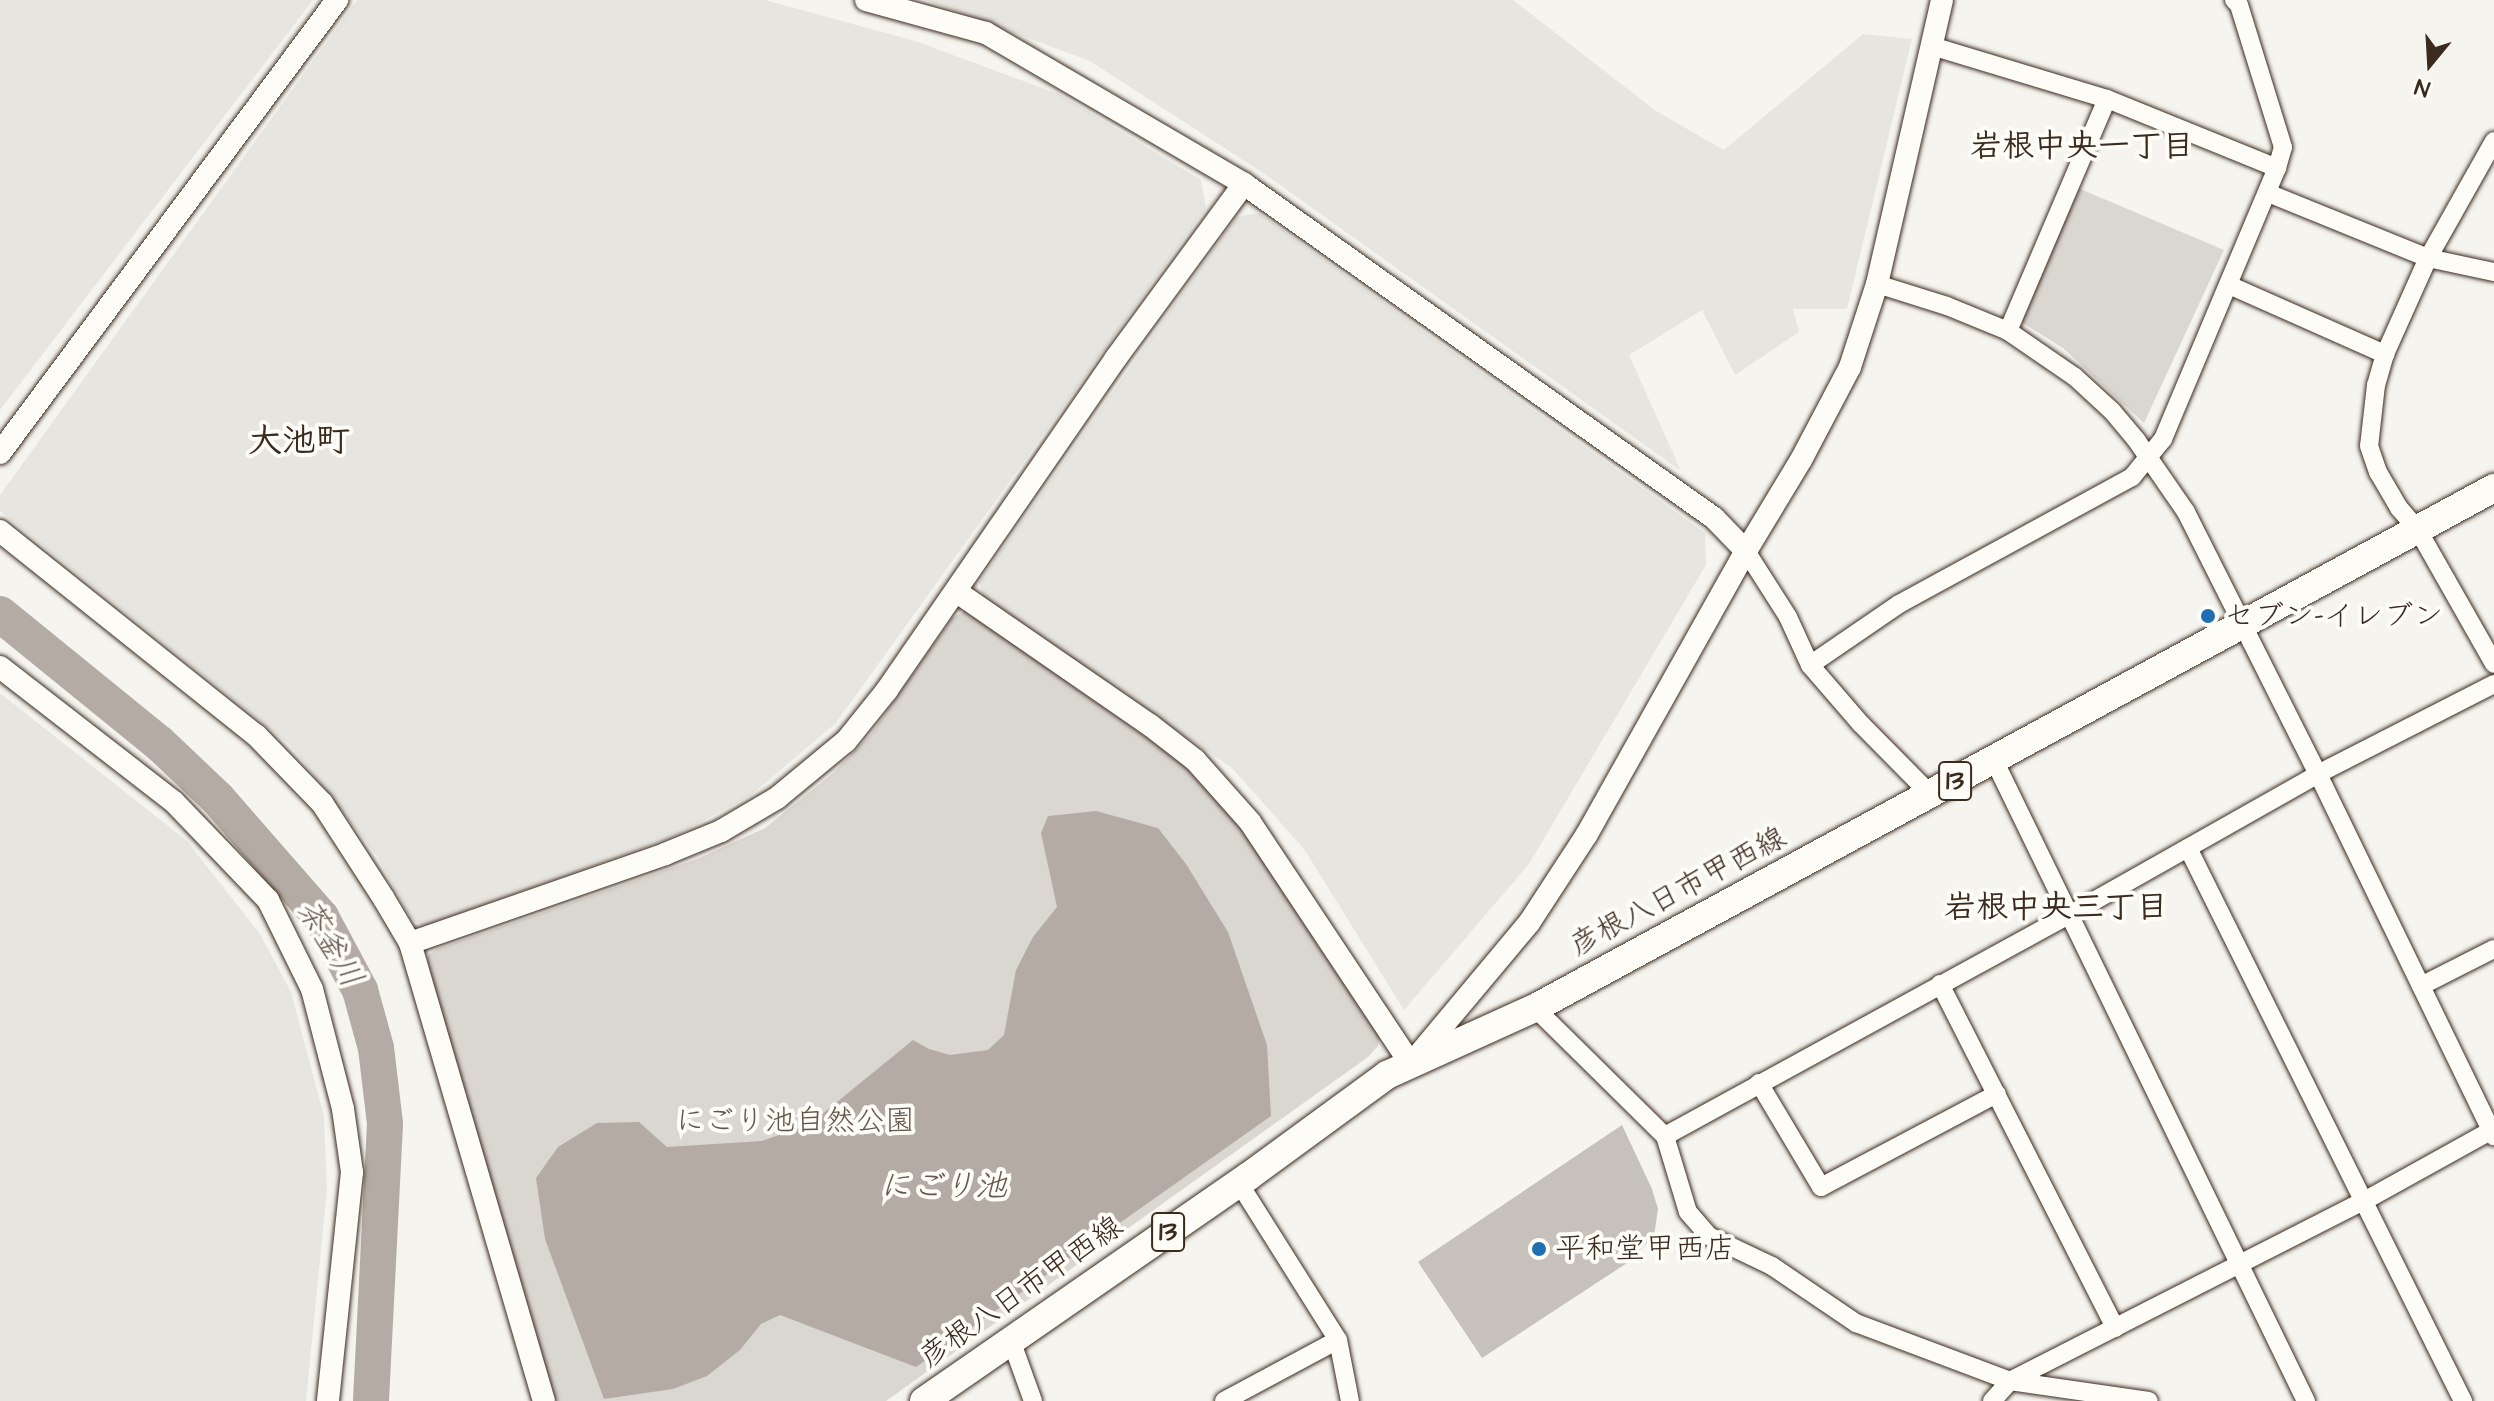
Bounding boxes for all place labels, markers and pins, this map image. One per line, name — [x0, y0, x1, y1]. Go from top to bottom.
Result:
place label: セブン-イレブン — [2224, 598, 2443, 634]
marker: セブン-イレブン — [2199, 607, 2217, 625]
place label: 平和堂甲西店 — [1555, 1231, 1735, 1267]
marker: 平和堂甲西店 — [1530, 1240, 1548, 1258]

